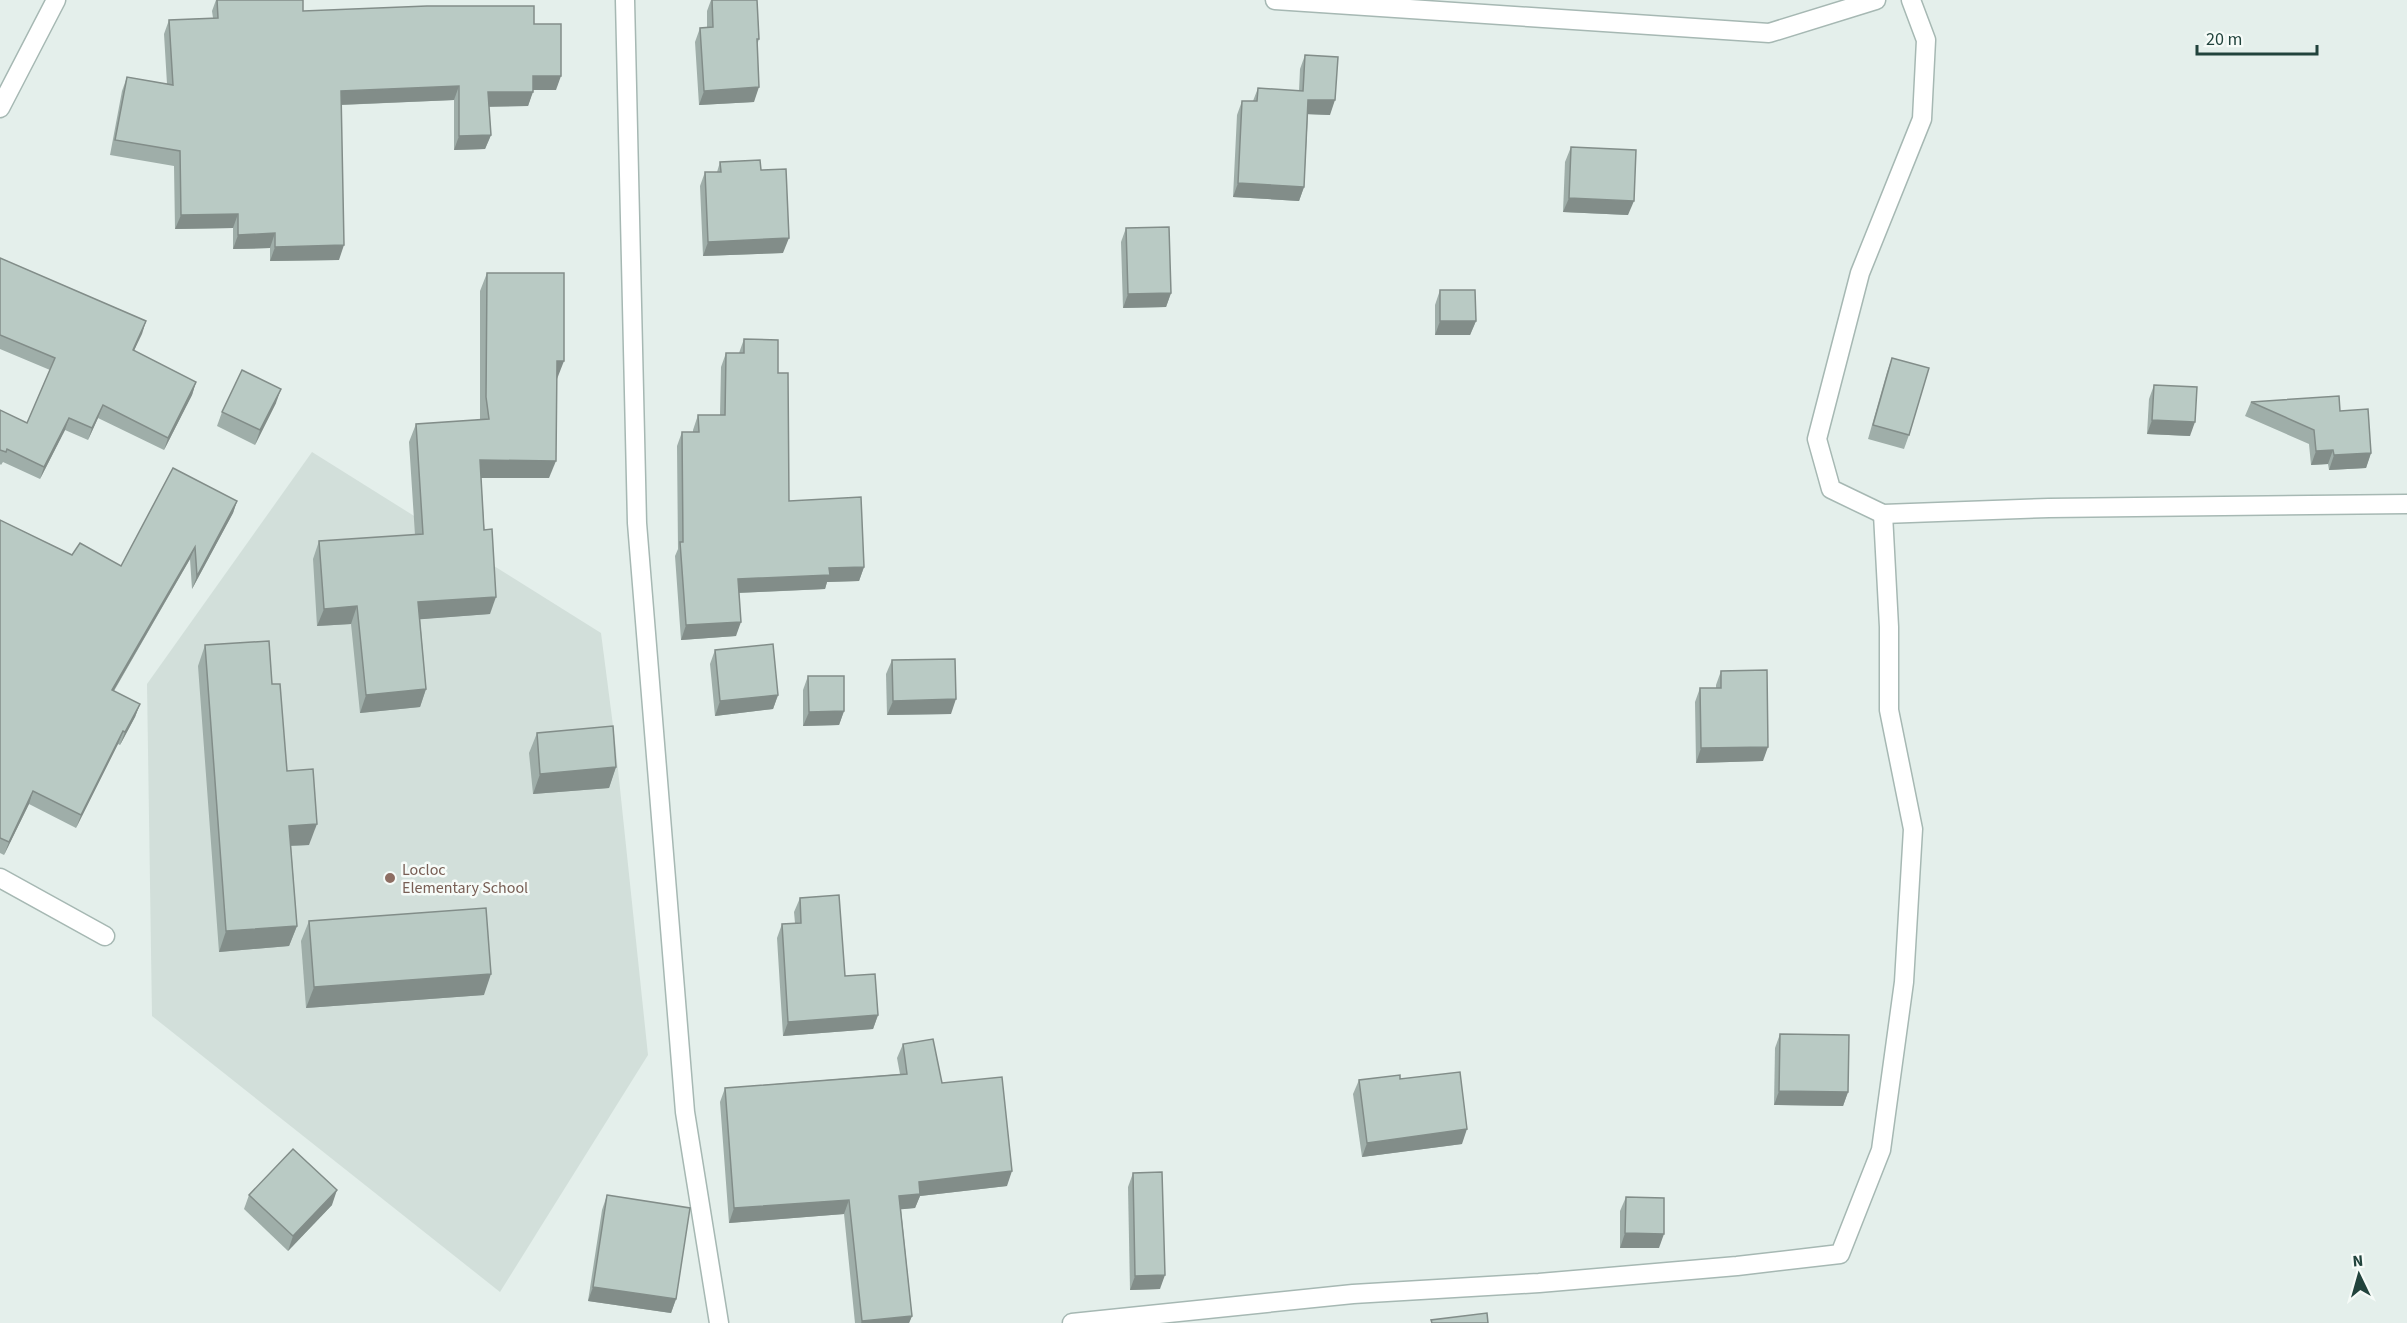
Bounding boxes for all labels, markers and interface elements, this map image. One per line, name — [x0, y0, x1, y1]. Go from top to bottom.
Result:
scale bar — [2197, 18, 2317, 56]
text: 20 m — [2206, 27, 2242, 52]
place label: Locloc Elementary School — [402, 859, 528, 899]
marker: Locloc Elementary School — [383, 871, 397, 885]
north arrow — [2329, 1245, 2389, 1305]
text: N — [2352, 1250, 2364, 1272]

